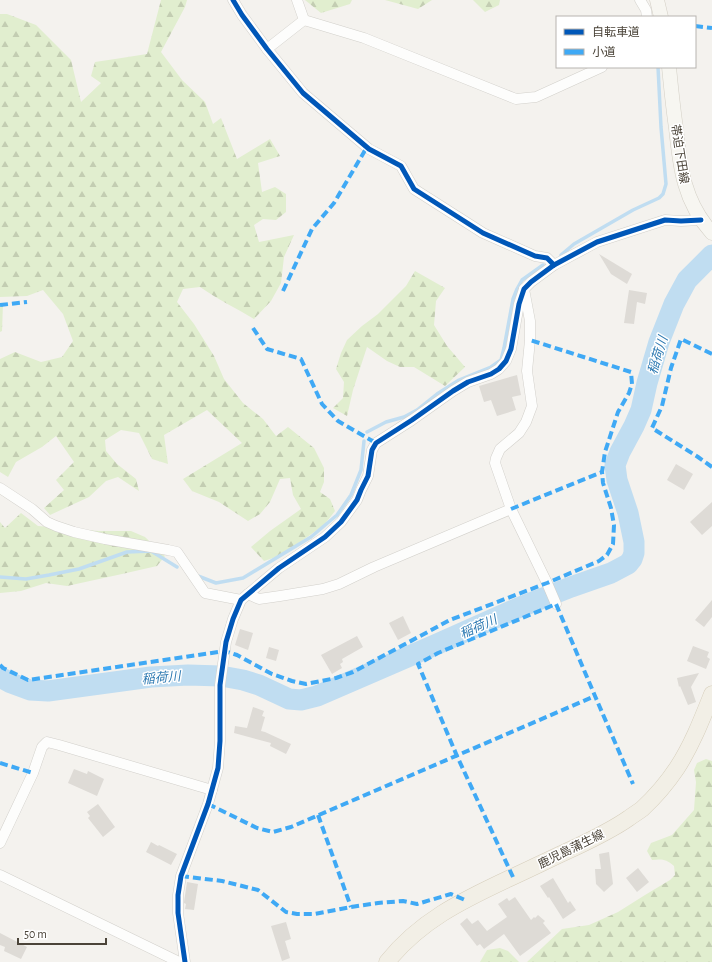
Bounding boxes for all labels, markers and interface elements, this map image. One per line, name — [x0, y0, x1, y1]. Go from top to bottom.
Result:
legend — [556, 16, 696, 68]
text: 自転車道 — [592, 25, 640, 38]
text: 小道 — [592, 45, 616, 58]
street label: 帯迫下田線 — [669, 123, 692, 185]
water label: 稲荷川 — [646, 333, 671, 376]
water label: 稲荷川 — [458, 612, 501, 641]
water label: 稲荷川 — [141, 669, 183, 687]
street label: 鹿児島蒲生線 — [536, 827, 606, 870]
scale bar — [18, 920, 106, 946]
text: 50 m — [24, 928, 47, 940]

